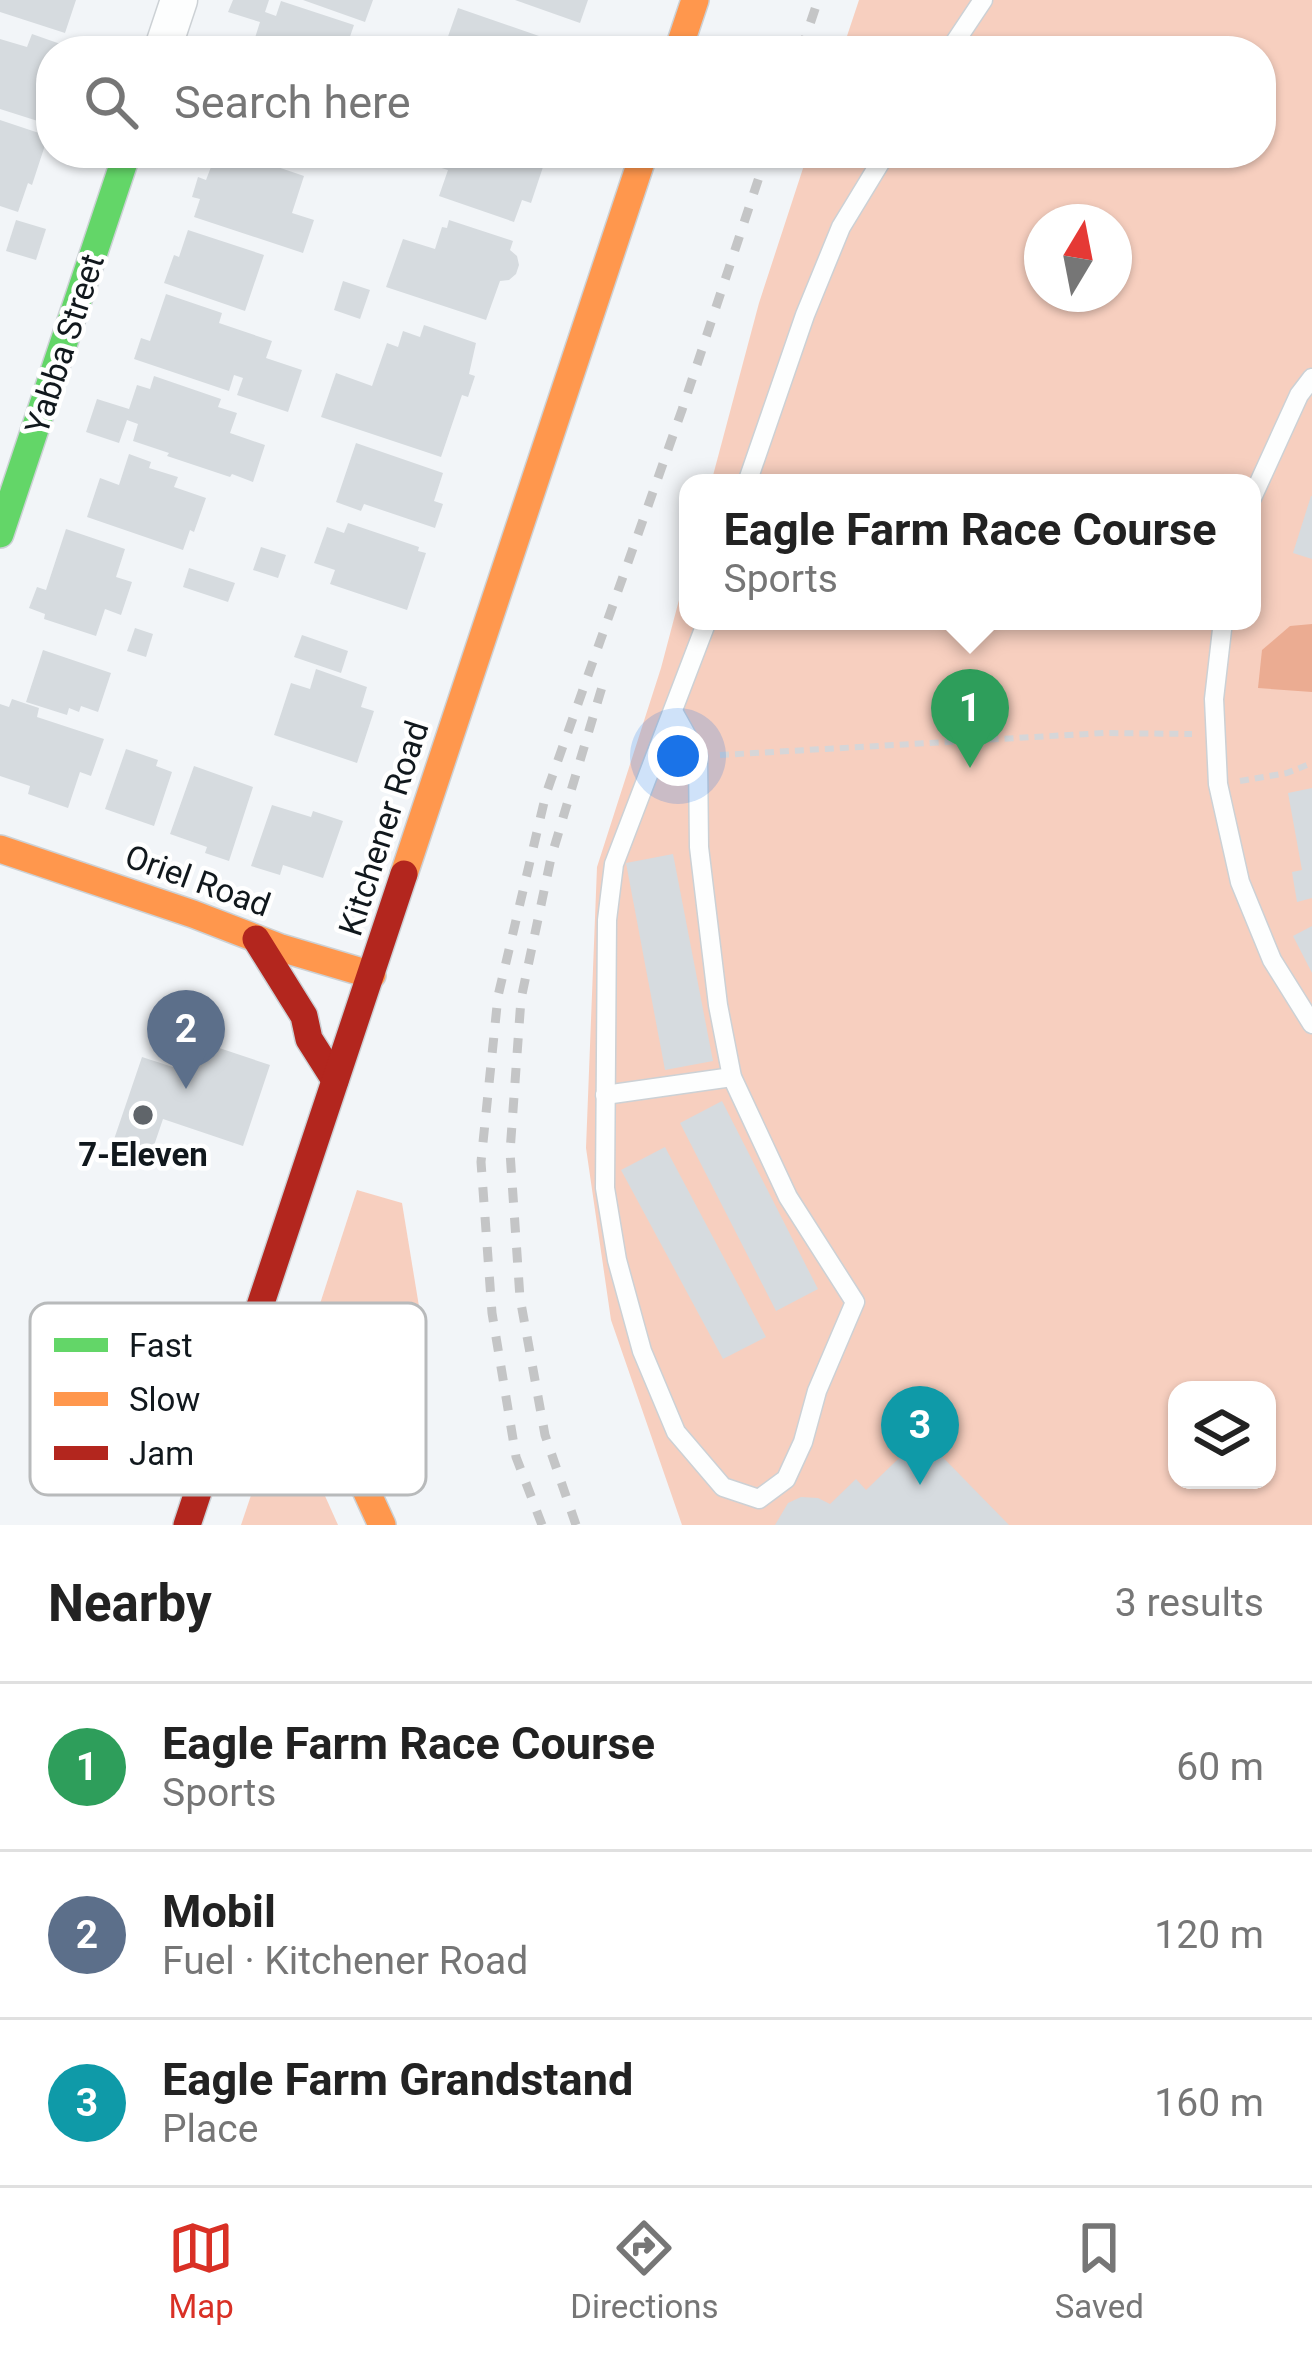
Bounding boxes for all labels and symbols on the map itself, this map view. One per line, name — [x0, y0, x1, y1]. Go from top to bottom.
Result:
north arrow — [1024, 204, 1132, 312]
street label: Yabba Street — [17, 249, 112, 439]
pin: 1 — [931, 669, 1009, 768]
street label: Kitchener Road — [330, 716, 437, 940]
your location — [648, 726, 708, 786]
street label: Oriel Road — [120, 836, 276, 925]
pin: 2 — [147, 990, 225, 1089]
marker: 7-Eleven — [130, 1102, 156, 1128]
place label: 7-Eleven — [78, 1135, 208, 1174]
legend — [30, 1303, 426, 1495]
text: Fast — [129, 1326, 192, 1365]
text: Slow — [129, 1380, 200, 1419]
pin: 3 — [881, 1386, 959, 1485]
text: Jam — [129, 1434, 194, 1473]

